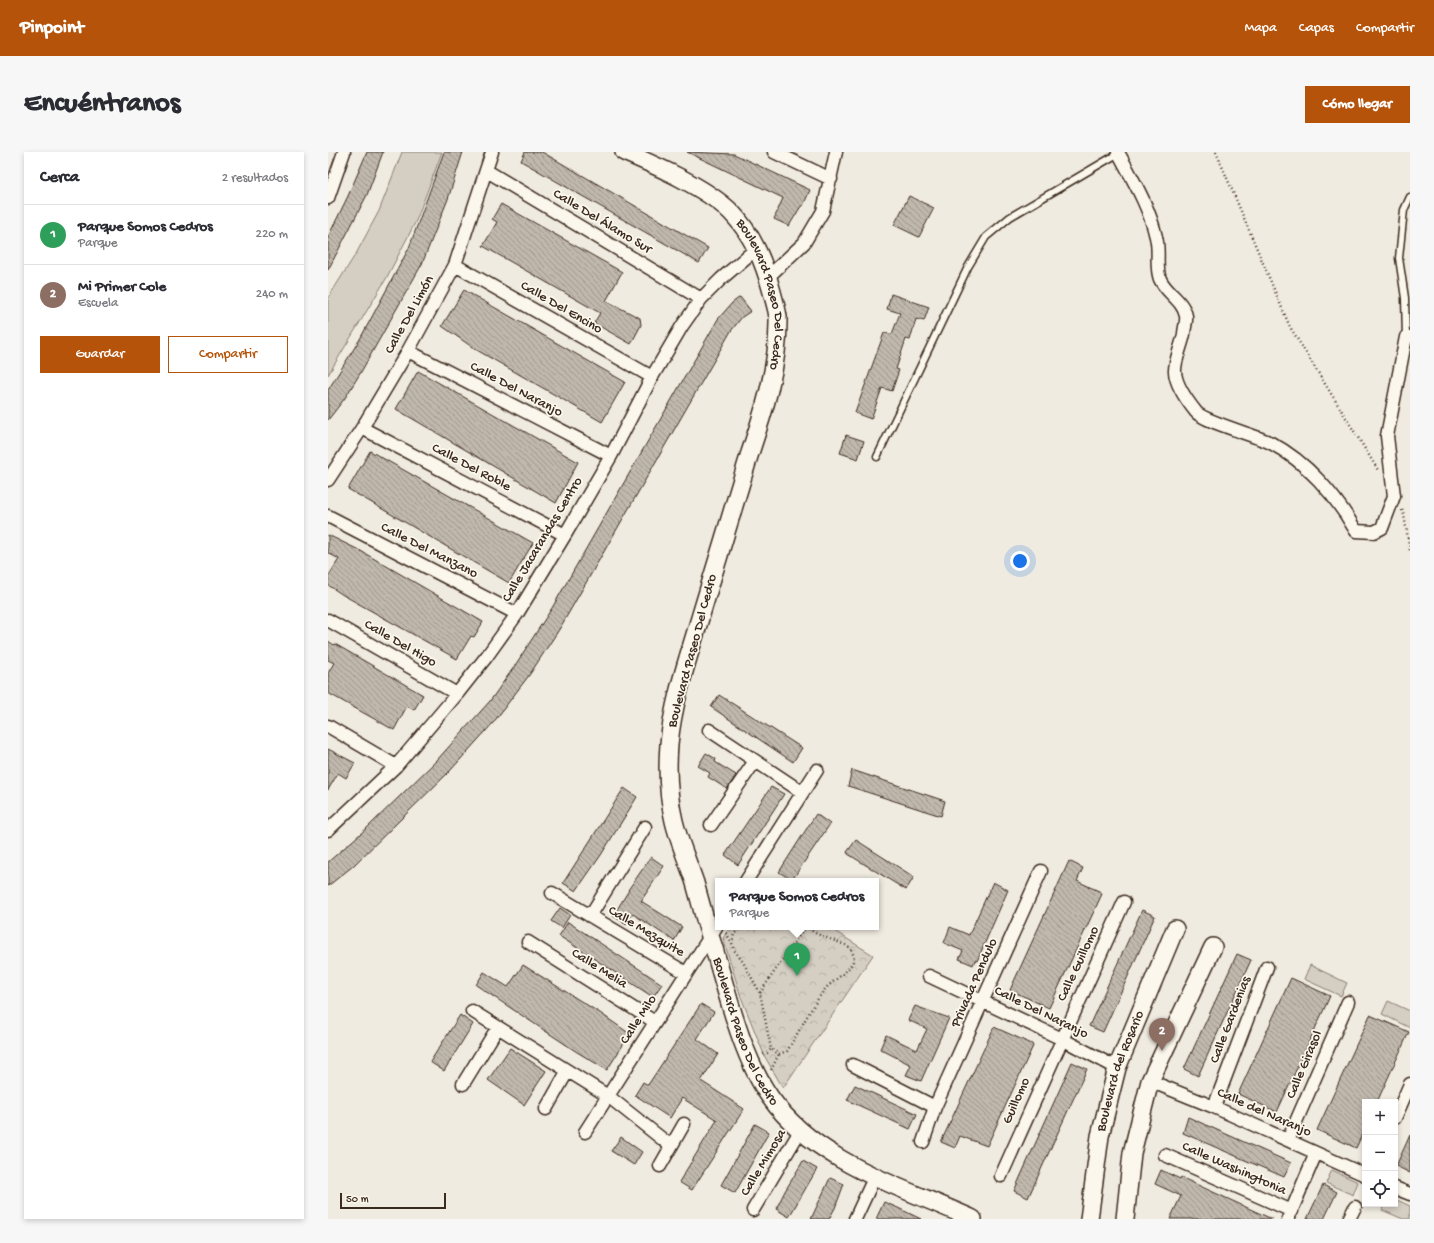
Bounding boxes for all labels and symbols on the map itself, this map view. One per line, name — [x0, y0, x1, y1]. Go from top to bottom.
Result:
street label: Calle Del Álamo Sur — [549, 186, 655, 259]
street label: Boulevard Paseo Del Cedro — [731, 215, 787, 372]
street label: Calle Del Limón — [382, 273, 439, 357]
street label: Calle Del Encino — [517, 278, 605, 338]
street label: Calle Del Naranjo — [467, 358, 565, 422]
street label: Calle Del Roble — [429, 440, 514, 496]
street label: Calle Jacarandas Centro — [499, 474, 587, 606]
street label: Calle Del Manzano — [378, 519, 480, 583]
your location — [1010, 551, 1030, 571]
street label: Boulevard Paseo Del Cedro — [664, 572, 722, 731]
street label: Calle Del Higo — [361, 616, 439, 672]
street label: Calle Mezquite — [605, 903, 688, 962]
street label: Calle Guillomo — [1054, 924, 1104, 1004]
street label: Privada Pendulo — [947, 936, 1002, 1031]
pin: 1 — [784, 943, 810, 976]
street label: Calle Melia — [568, 945, 631, 994]
street label: Boulevard Paseo Del Cedro — [708, 955, 782, 1109]
street label: Calle Gardenias — [1207, 973, 1256, 1066]
street label: Calle Del Naranjo — [991, 983, 1091, 1043]
street label: Calle Milo — [617, 992, 661, 1048]
street label: Boulevard del Rosario — [1093, 1008, 1149, 1134]
pin: 2 — [1149, 1018, 1175, 1051]
street label: Calle Girasol — [1283, 1028, 1327, 1102]
street label: Guillomo — [999, 1075, 1035, 1127]
street label: Calle del Naranjo — [1214, 1085, 1314, 1141]
street label: Calle Mimosa — [737, 1125, 791, 1200]
street label: Calle Washingtonia — [1179, 1138, 1290, 1200]
scale bar — [340, 1191, 446, 1210]

